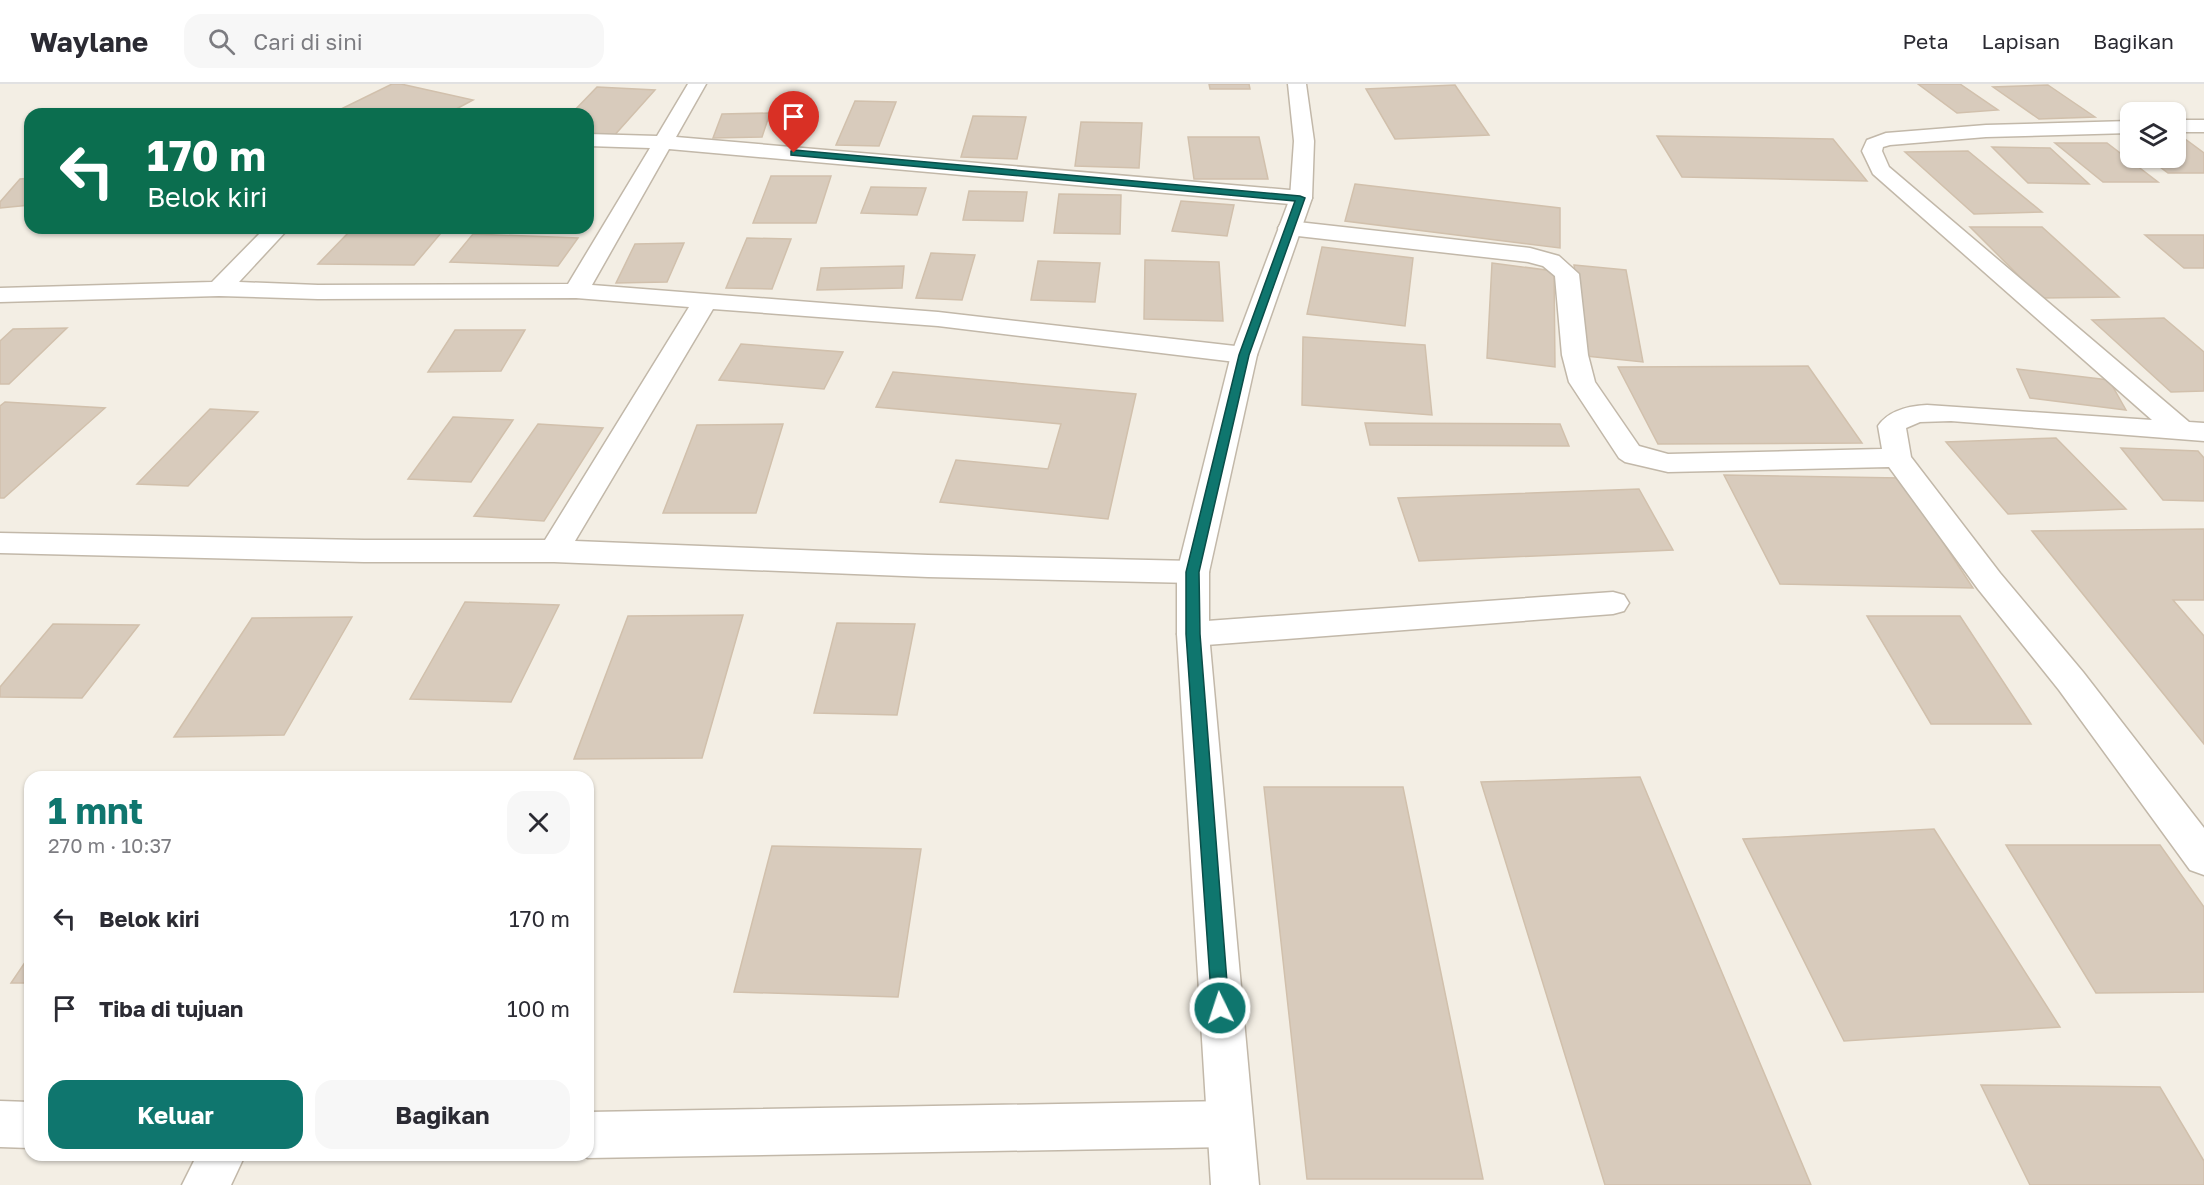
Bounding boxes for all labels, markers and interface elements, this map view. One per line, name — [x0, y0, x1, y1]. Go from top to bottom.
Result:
search box — [184, 14, 604, 68]
text: Waylane — [30, 25, 148, 58]
icon: search — [205, 25, 238, 58]
text: Cari di sini — [253, 28, 363, 55]
text: Peta — [1903, 28, 1949, 54]
text: Lapisan — [1982, 28, 2060, 54]
text: Bagikan — [2093, 28, 2174, 54]
pin — [768, 91, 819, 153]
icon: arrive — [777, 100, 810, 133]
map controls — [2120, 102, 2186, 168]
button: layers — [2120, 102, 2186, 168]
text: 170 m — [147, 130, 266, 180]
icon: left — [48, 132, 126, 210]
text: Belok kiri — [147, 181, 268, 213]
text: 1 mnt — [48, 789, 143, 832]
button: close — [507, 791, 570, 854]
text: 270 m · 10:37 — [48, 833, 172, 857]
icon: left — [48, 902, 81, 935]
text: Belok kiri — [99, 905, 200, 932]
text: 170 m — [509, 905, 570, 932]
position arrow — [1188, 976, 1252, 1040]
icon: arrive — [48, 992, 81, 1025]
text: Tiba di tujuan — [99, 995, 243, 1022]
text: 100 m — [507, 995, 570, 1022]
button: Keluar — [48, 1080, 303, 1149]
button: Bagikan — [315, 1080, 570, 1149]

